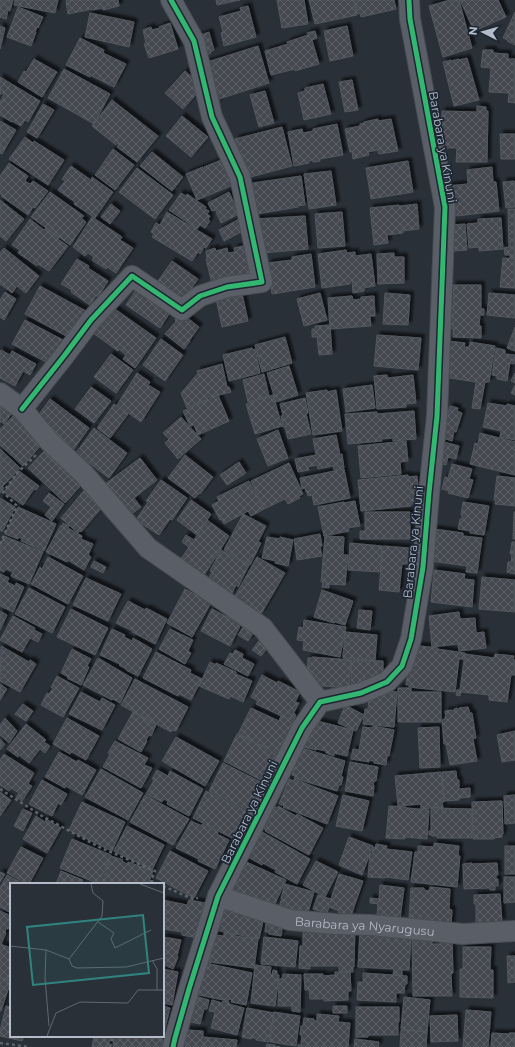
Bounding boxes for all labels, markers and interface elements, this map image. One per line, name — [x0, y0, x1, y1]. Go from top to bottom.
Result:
north arrow — [463, 12, 503, 52]
text: N — [466, 26, 480, 36]
street label: Barabara ya Kinuni — [426, 90, 460, 204]
street label: Barabara ya Kinuni — [400, 485, 426, 599]
street label: Barabara ya Kinuni — [217, 758, 281, 866]
inset map — [10, 883, 164, 1037]
street label: Barabara ya Nyarugusu — [294, 913, 435, 939]

